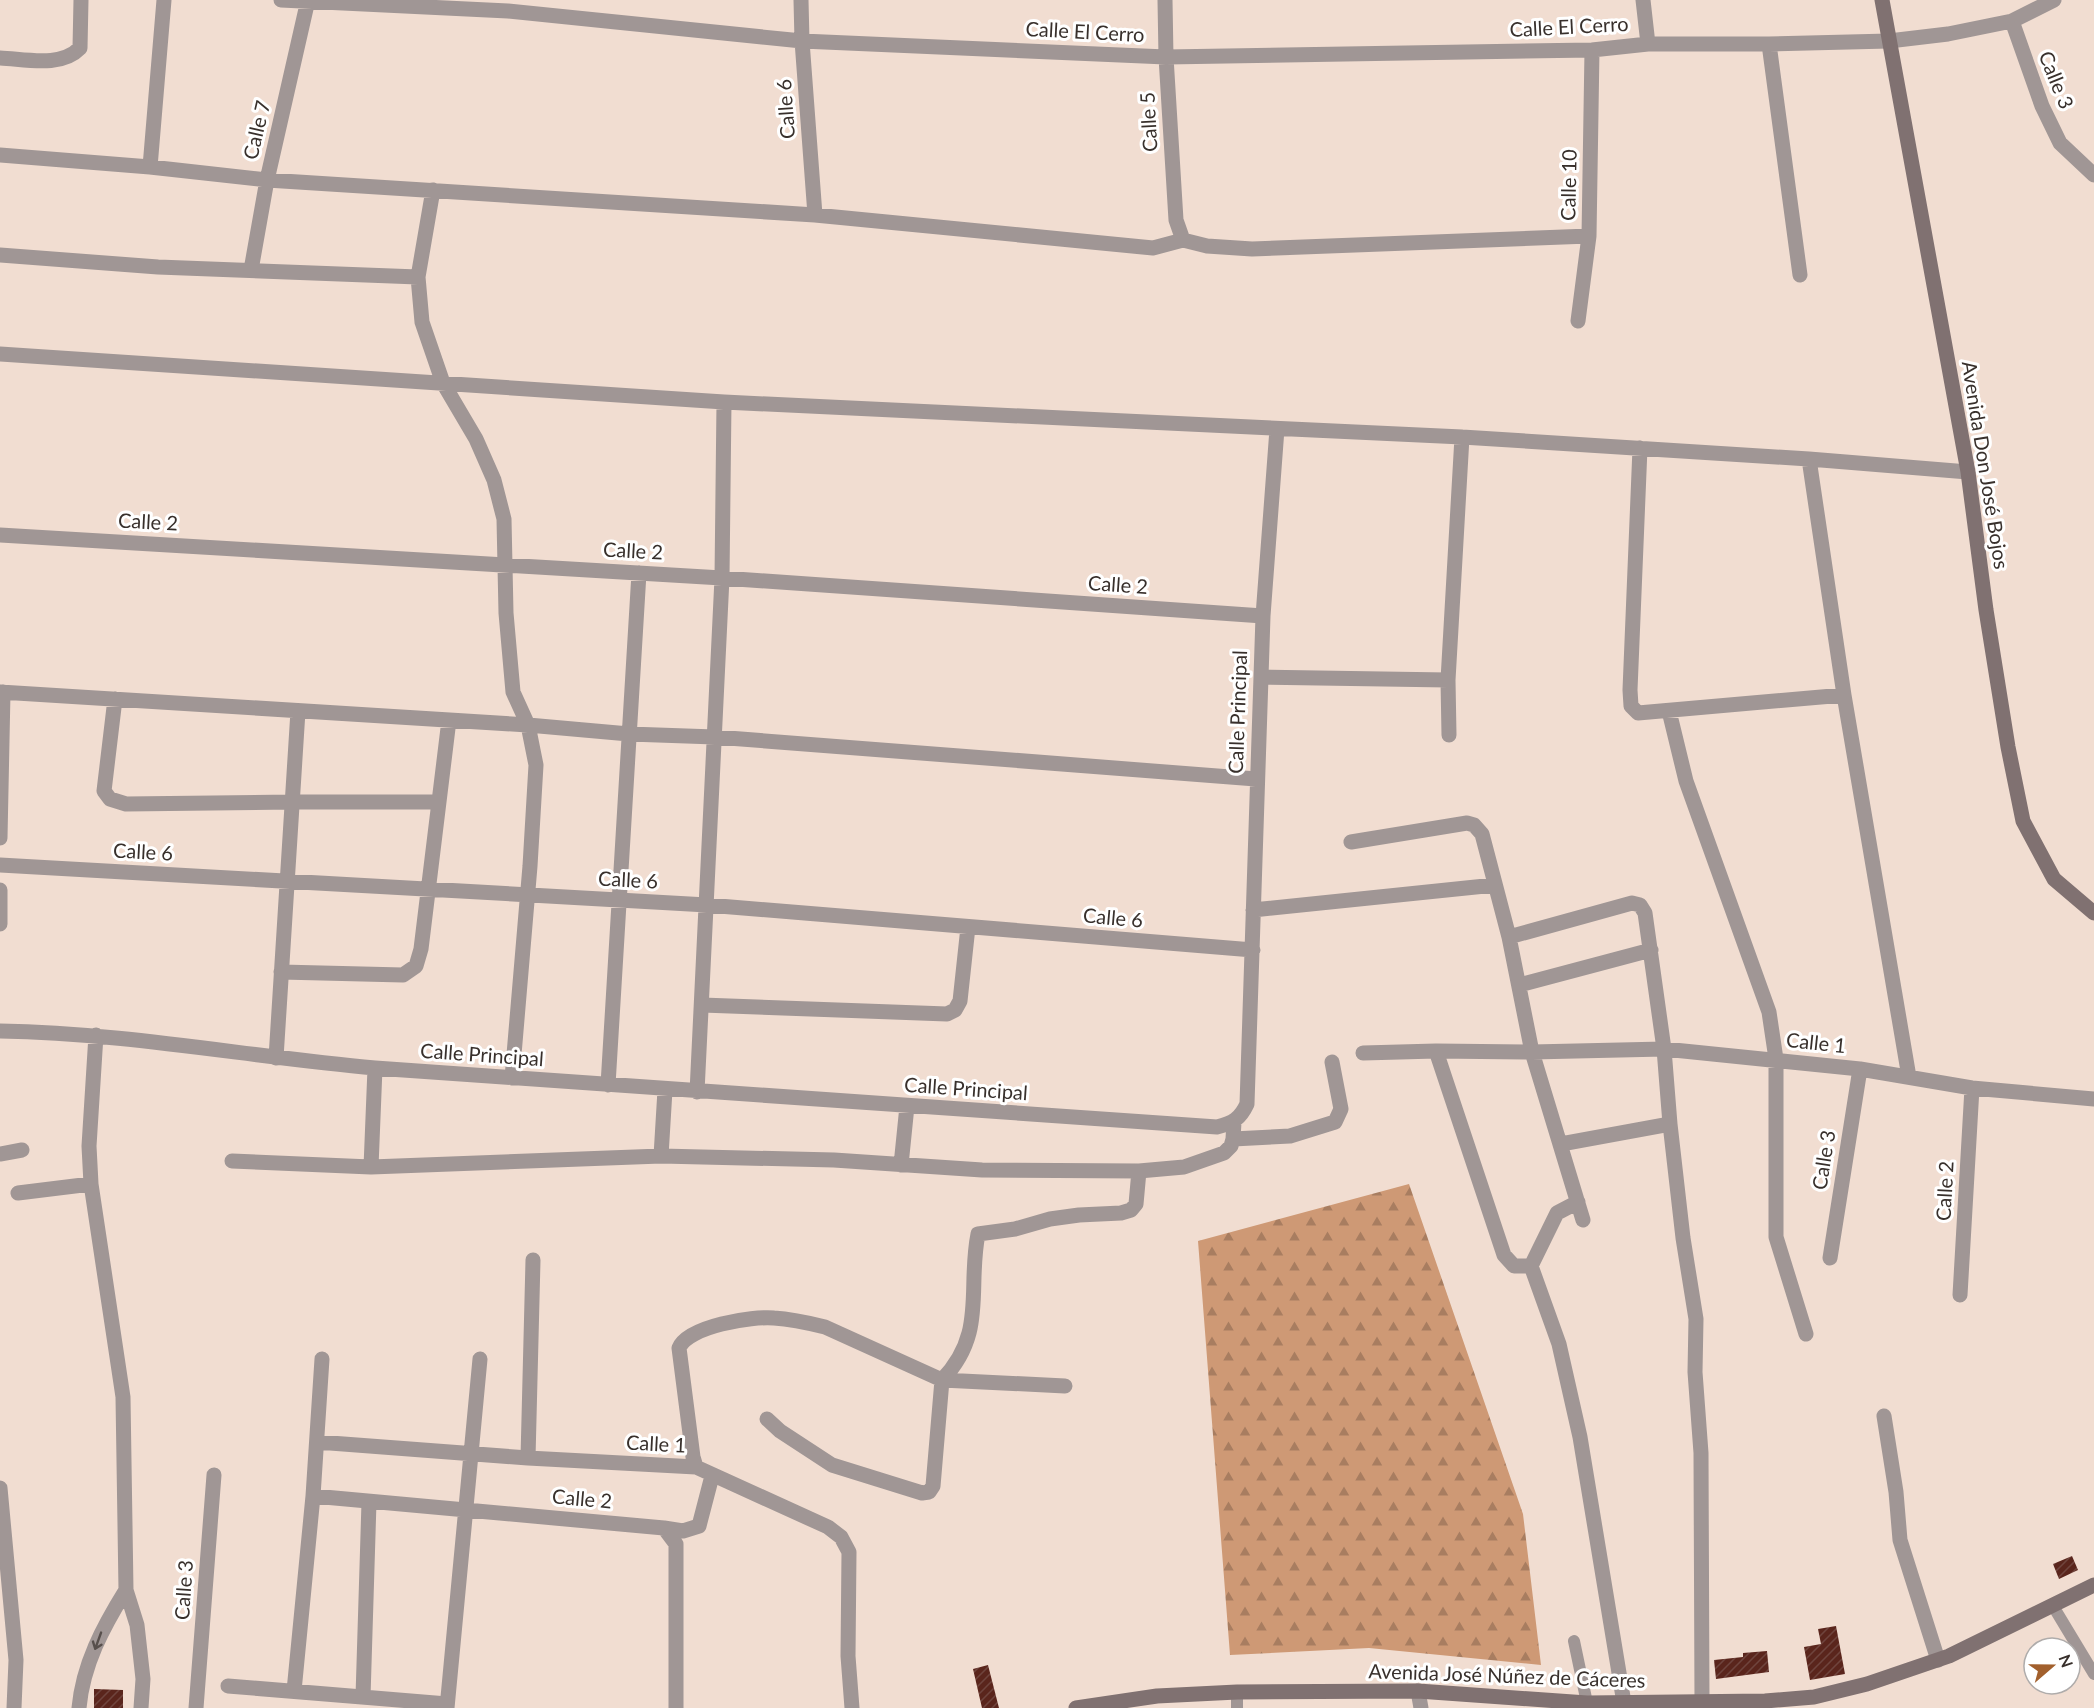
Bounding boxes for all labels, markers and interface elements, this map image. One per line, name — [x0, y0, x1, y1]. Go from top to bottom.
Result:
street label: Calle El Cerro — [1509, 11, 1629, 41]
street label: Calle El Cerro — [1025, 16, 1145, 46]
street label: Calle 3 — [2035, 47, 2079, 112]
street label: Calle 6 — [771, 78, 799, 140]
street label: Calle 5 — [1134, 91, 1162, 153]
street label: Calle 7 — [238, 98, 274, 162]
street label: Calle 10 — [1555, 149, 1581, 221]
street label: Avenida Don José Bojos — [1958, 359, 2014, 571]
street label: Calle 2 — [117, 507, 179, 535]
street label: Calle 2 — [602, 536, 664, 564]
street label: Calle 2 — [1087, 570, 1149, 598]
street label: Calle Principal — [1223, 650, 1251, 774]
street label: Calle 6 — [112, 837, 174, 865]
street label: Calle 6 — [597, 865, 659, 893]
street label: Calle 6 — [1082, 902, 1144, 932]
street label: Calle 1 — [1785, 1027, 1847, 1057]
street label: Calle Principal — [420, 1038, 545, 1070]
street label: Calle Principal — [904, 1072, 1029, 1104]
street label: Calle 3 — [1806, 1128, 1840, 1191]
street label: Calle 2 — [1930, 1160, 1958, 1222]
street label: Calle 1 — [625, 1429, 687, 1457]
street label: Calle 2 — [551, 1483, 613, 1513]
street label: Calle 3 — [169, 1559, 197, 1621]
one-way arrow — [91, 1631, 102, 1650]
north arrow — [2022, 1636, 2082, 1696]
text: N — [2056, 1652, 2078, 1670]
street label: Avenida José Núñez de Cáceres — [1368, 1658, 1646, 1692]

